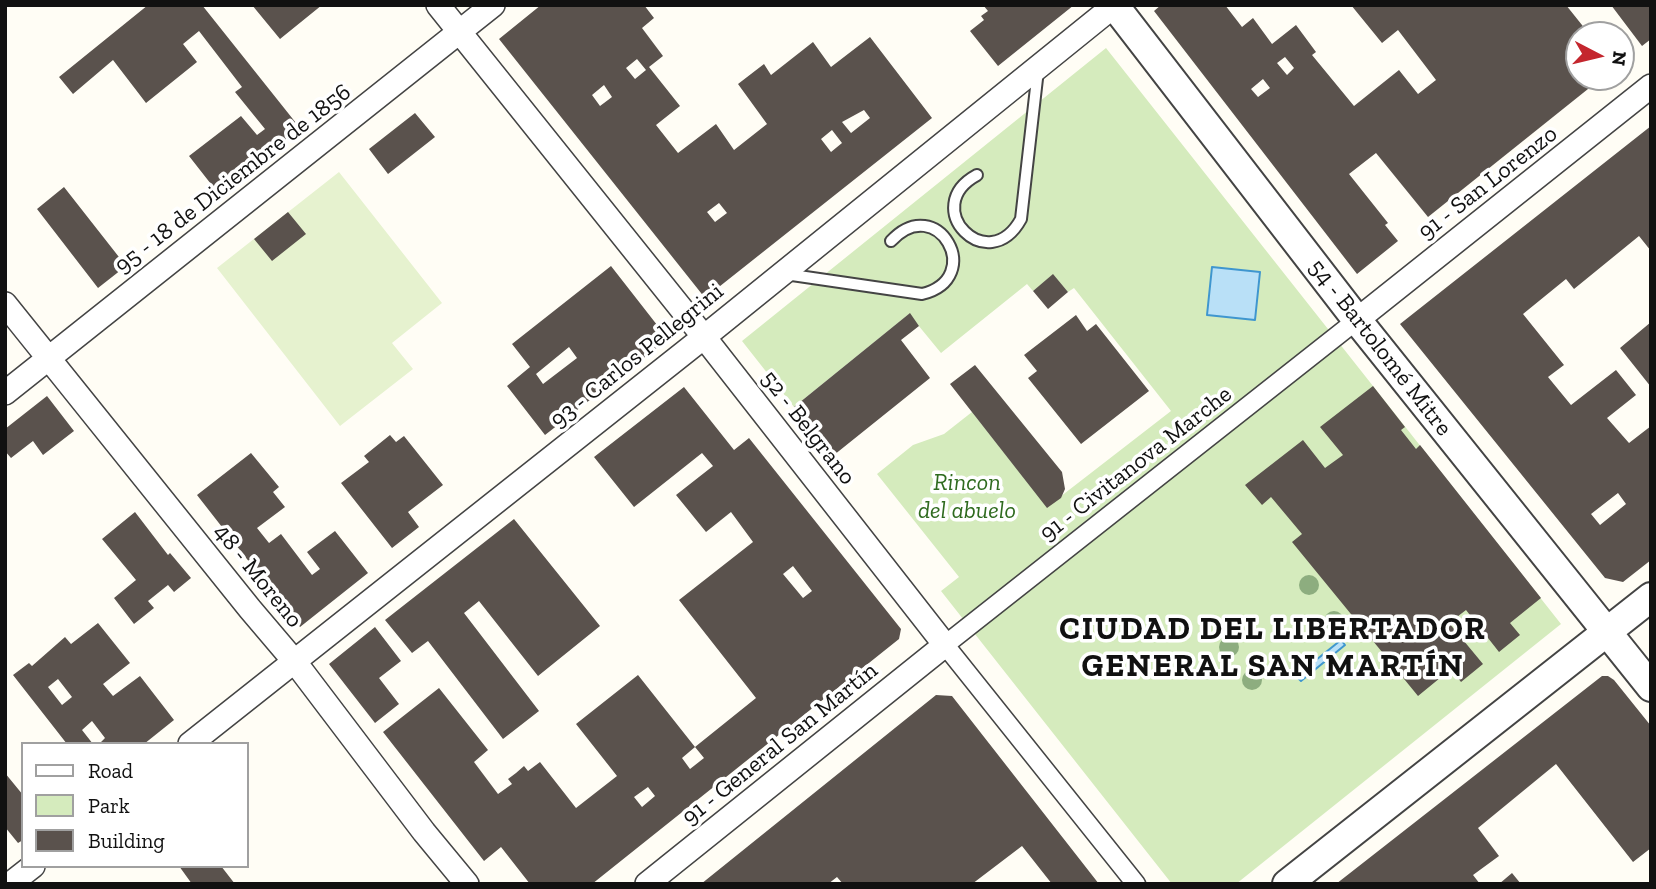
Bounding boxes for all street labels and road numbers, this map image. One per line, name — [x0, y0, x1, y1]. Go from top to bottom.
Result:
street label: 95 - 18 de Diciembre de 1856 — [109, 78, 357, 280]
street label: 91 - San Lorenzo — [1413, 120, 1563, 246]
street label: 54 - Bartolomé Mitre — [1302, 254, 1458, 442]
street label: 93 - Carlos Pellegrini — [545, 277, 729, 435]
street label: 52 - Belgrano — [754, 365, 862, 491]
street label: 91 - Civitanova Marche — [1034, 380, 1238, 548]
street label: 48 - Moreno — [207, 518, 309, 634]
street label: 91 - General San Martín — [676, 656, 884, 832]

